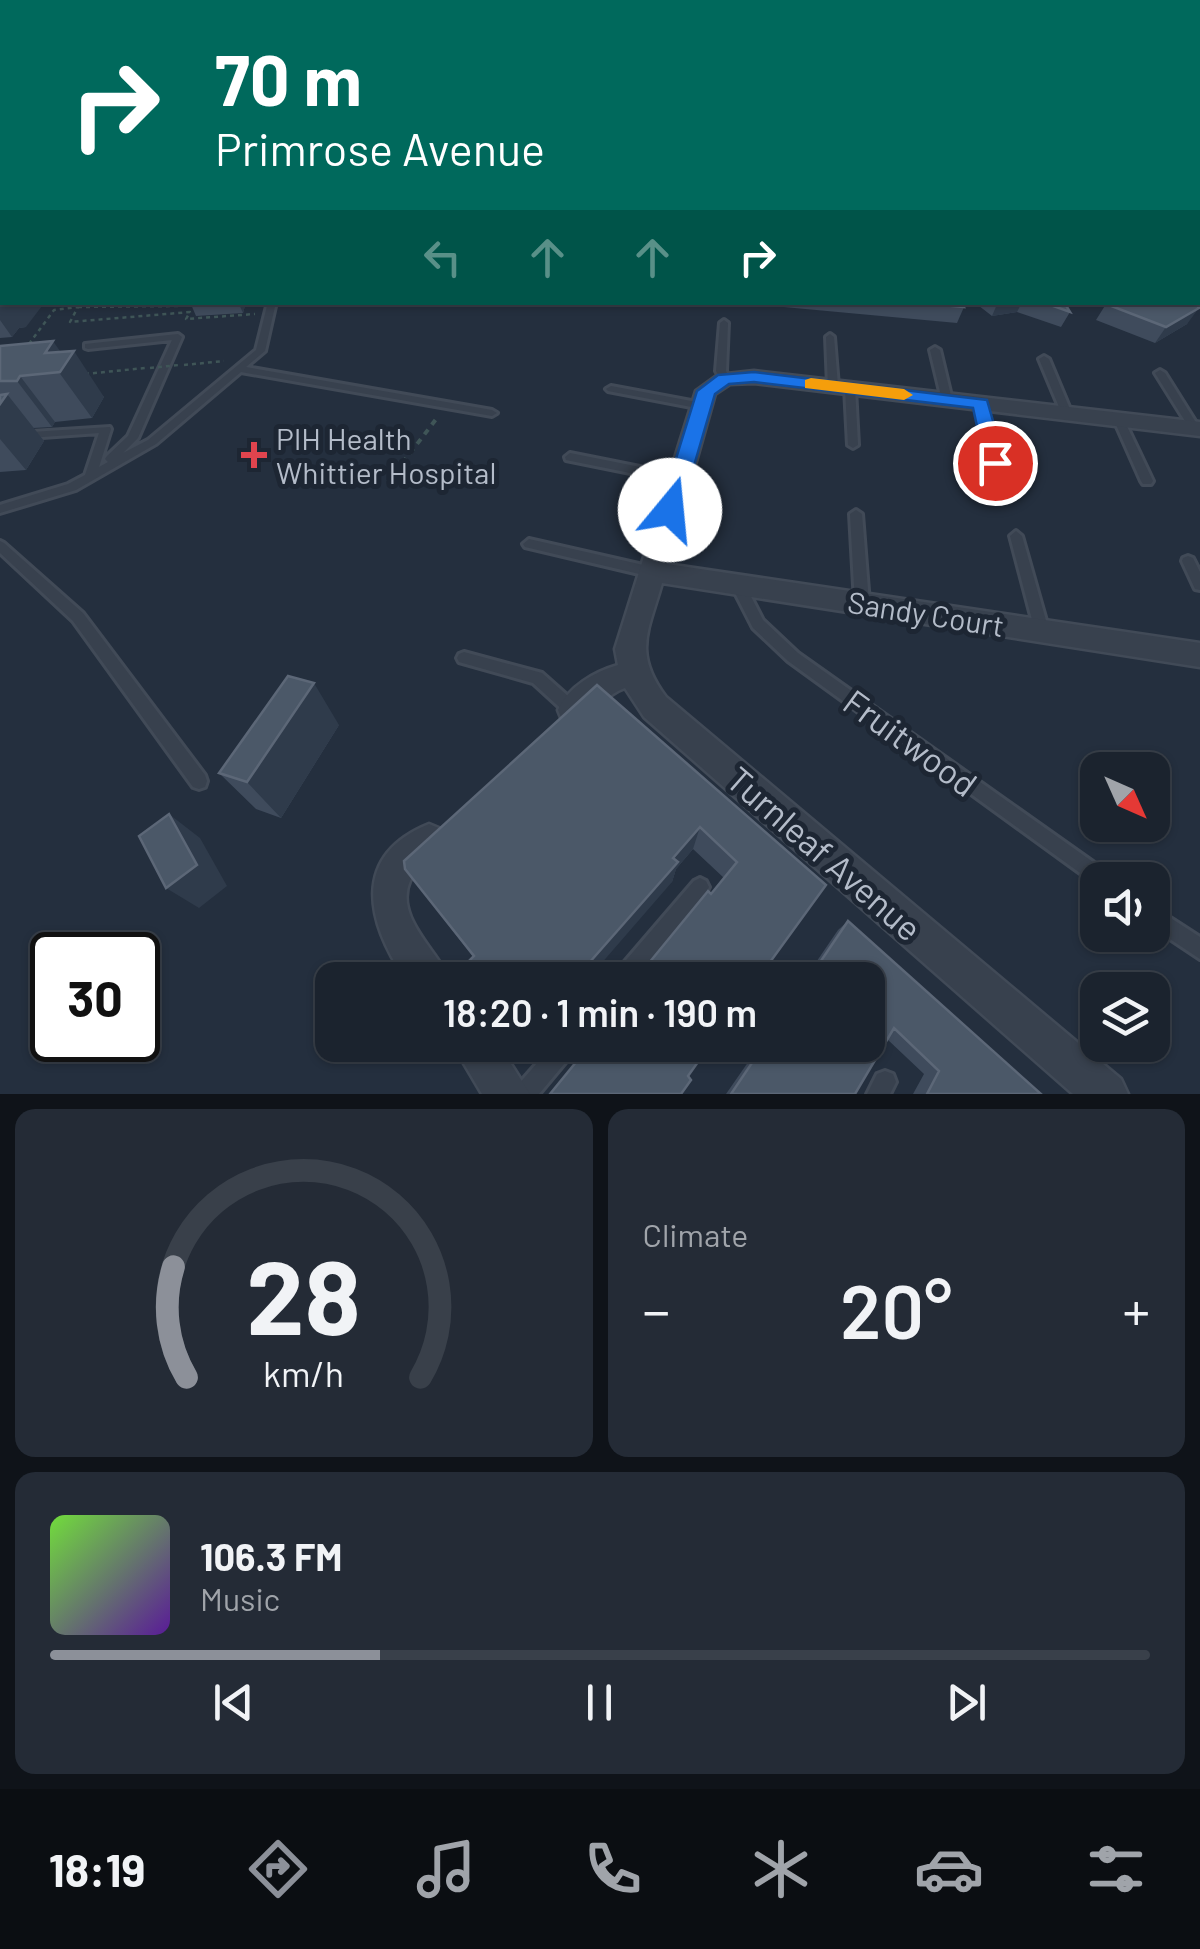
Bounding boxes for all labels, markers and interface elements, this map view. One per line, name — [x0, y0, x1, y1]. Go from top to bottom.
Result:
text: 70 m — [215, 36, 362, 120]
icon: right — [50, 40, 180, 170]
text: Primrose Avenue — [215, 121, 545, 175]
icon: left — [415, 230, 470, 285]
icon: ahead — [520, 230, 575, 285]
icon: ahead — [625, 230, 680, 285]
icon: right — [730, 230, 785, 285]
place label: PIH Health Whittier Hospital — [276, 420, 496, 490]
pin — [953, 421, 1038, 506]
icon: arrive — [968, 436, 1023, 491]
marker: PIH Health Whittier Hospital — [241, 442, 267, 468]
position arrow — [618, 458, 722, 562]
street label: Sandy Court — [845, 583, 1007, 643]
street label: Fruitwood — [836, 680, 986, 804]
north arrow — [1080, 752, 1170, 842]
map controls — [1080, 752, 1170, 1062]
street label: Turnleaf Avenue — [719, 757, 931, 949]
button: sound — [1080, 862, 1170, 952]
speed limit sign: 30 — [30, 932, 160, 1062]
button: layers — [1080, 972, 1170, 1062]
text: 18:20 · 1 min · 190 m — [443, 989, 757, 1035]
text: Climate — [643, 1215, 748, 1253]
text: 28 — [246, 1231, 361, 1356]
text: 20° — [840, 1264, 952, 1354]
text: − — [643, 1276, 670, 1342]
text: + — [1122, 1276, 1150, 1342]
text: km/h — [263, 1351, 344, 1394]
text: 106.3 FM — [200, 1533, 342, 1579]
text: Music — [200, 1579, 280, 1617]
icon: previous — [206, 1675, 261, 1730]
icon: pause — [572, 1675, 627, 1730]
icon: next — [939, 1675, 994, 1730]
icon: directions — [243, 1834, 313, 1904]
icon: music — [411, 1834, 481, 1904]
icon: phone — [578, 1834, 648, 1904]
icon: climate — [746, 1834, 816, 1904]
icon: car — [914, 1834, 984, 1904]
icon: filters — [1081, 1834, 1151, 1904]
text: 18:19 — [49, 1842, 145, 1896]

